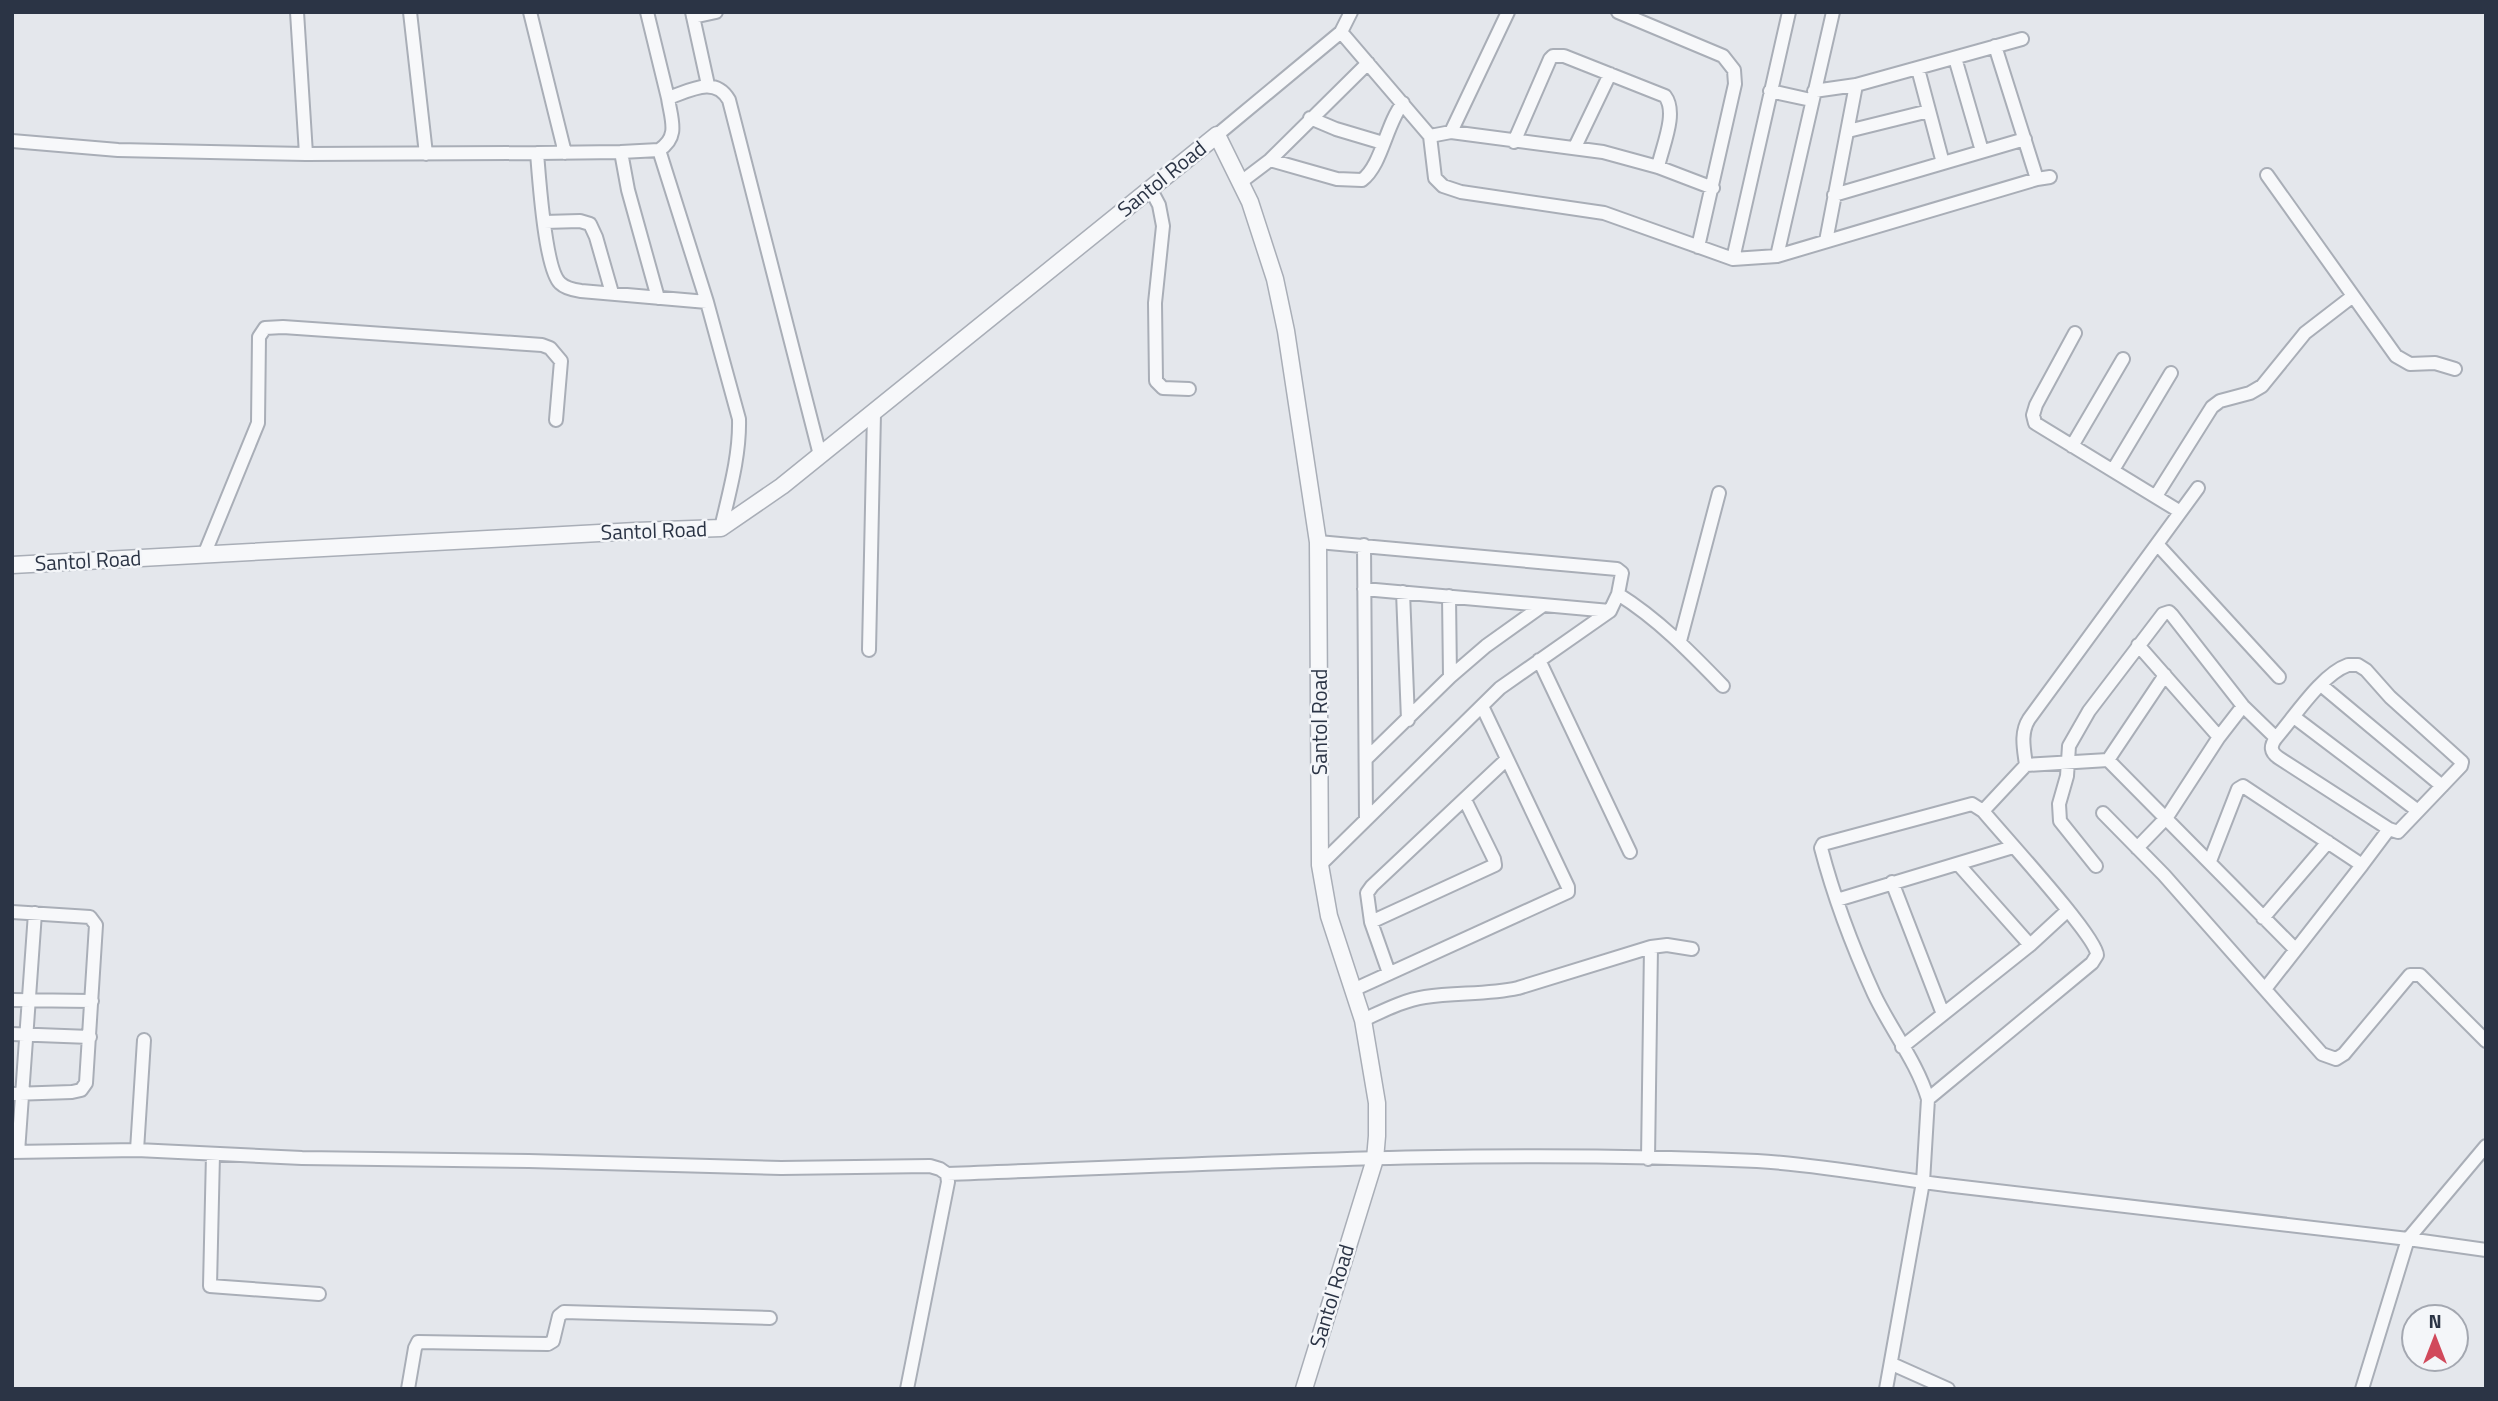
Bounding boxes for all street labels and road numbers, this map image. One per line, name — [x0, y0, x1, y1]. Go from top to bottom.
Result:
street label: Santol Road — [1110, 132, 1213, 224]
street label: Santol Road — [600, 512, 708, 548]
street label: Santol Road — [34, 541, 142, 579]
street label: Santol Road — [1303, 669, 1335, 775]
street label: Santol Road — [1300, 1240, 1362, 1351]

